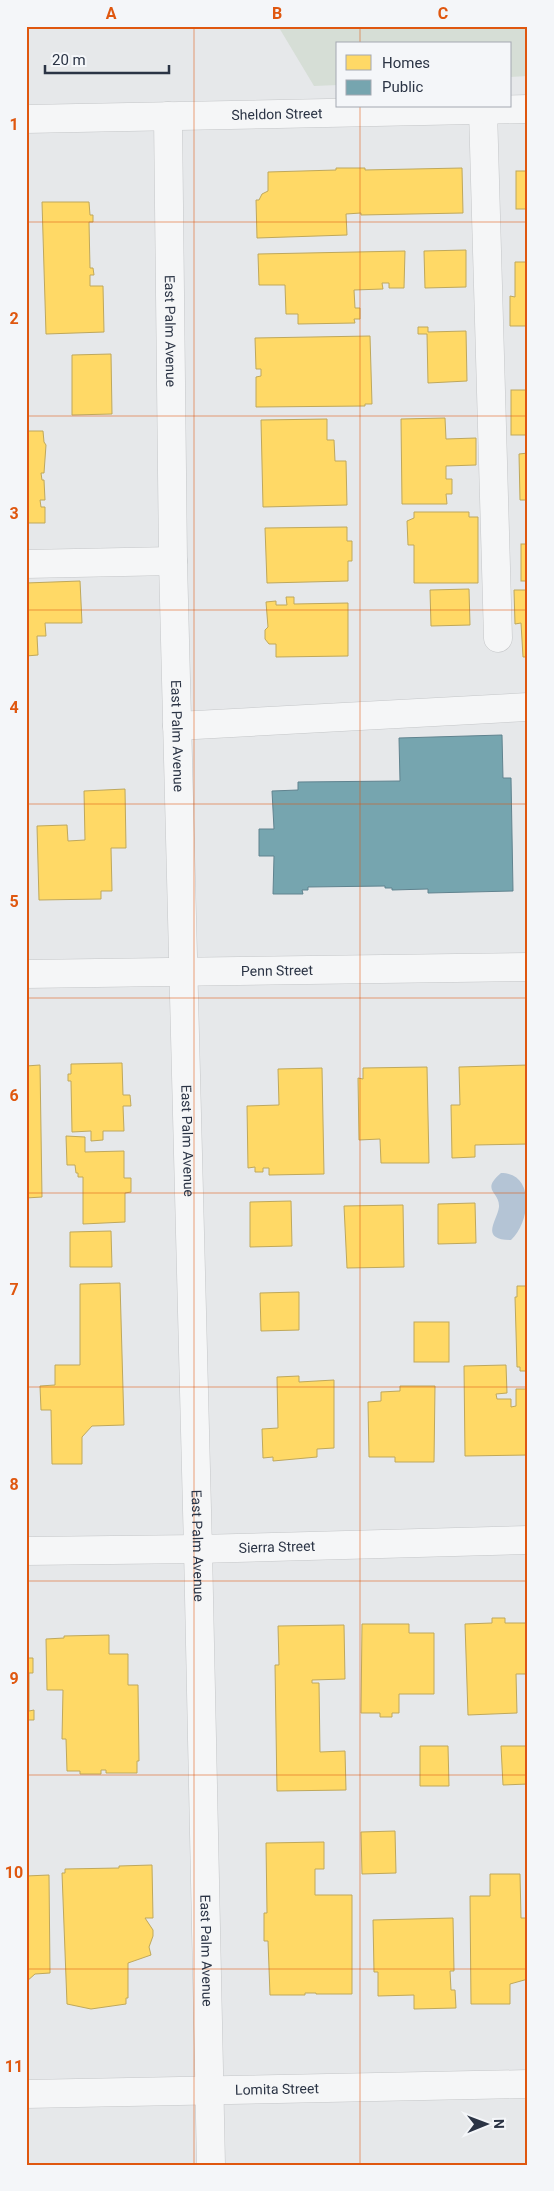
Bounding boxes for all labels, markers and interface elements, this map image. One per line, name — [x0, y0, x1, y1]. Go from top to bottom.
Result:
text: A — [106, 4, 117, 23]
text: B — [272, 4, 282, 23]
text: C — [438, 4, 448, 23]
scale bar — [45, 42, 169, 74]
legend — [336, 42, 512, 108]
text: 20 m — [52, 51, 86, 69]
text: Homes — [382, 54, 430, 72]
text: Public — [382, 78, 423, 96]
street label: Sheldon Street — [231, 105, 323, 123]
text: 1 — [9, 115, 19, 134]
street label: East Palm Avenue — [162, 275, 179, 387]
text: 2 — [9, 309, 19, 328]
text: 3 — [9, 504, 19, 523]
street label: East Palm Avenue — [168, 680, 187, 792]
text: 4 — [9, 698, 19, 717]
text: 5 — [9, 892, 19, 911]
street label: Penn Street — [241, 962, 314, 979]
street label: East Palm Avenue — [178, 1084, 197, 1197]
text: 6 — [9, 1086, 19, 1105]
text: 7 — [9, 1280, 19, 1299]
text: 8 — [9, 1475, 19, 1494]
street label: East Palm Avenue — [188, 1489, 207, 1602]
street label: Sierra Street — [239, 1538, 316, 1556]
text: 9 — [9, 1669, 19, 1688]
text: 10 — [5, 1863, 23, 1882]
street label: East Palm Avenue — [197, 1894, 216, 2007]
text: 11 — [5, 2057, 23, 2076]
street label: Lomita Street — [235, 2080, 319, 2098]
north arrow — [462, 2098, 512, 2148]
text: N — [491, 2119, 507, 2129]

